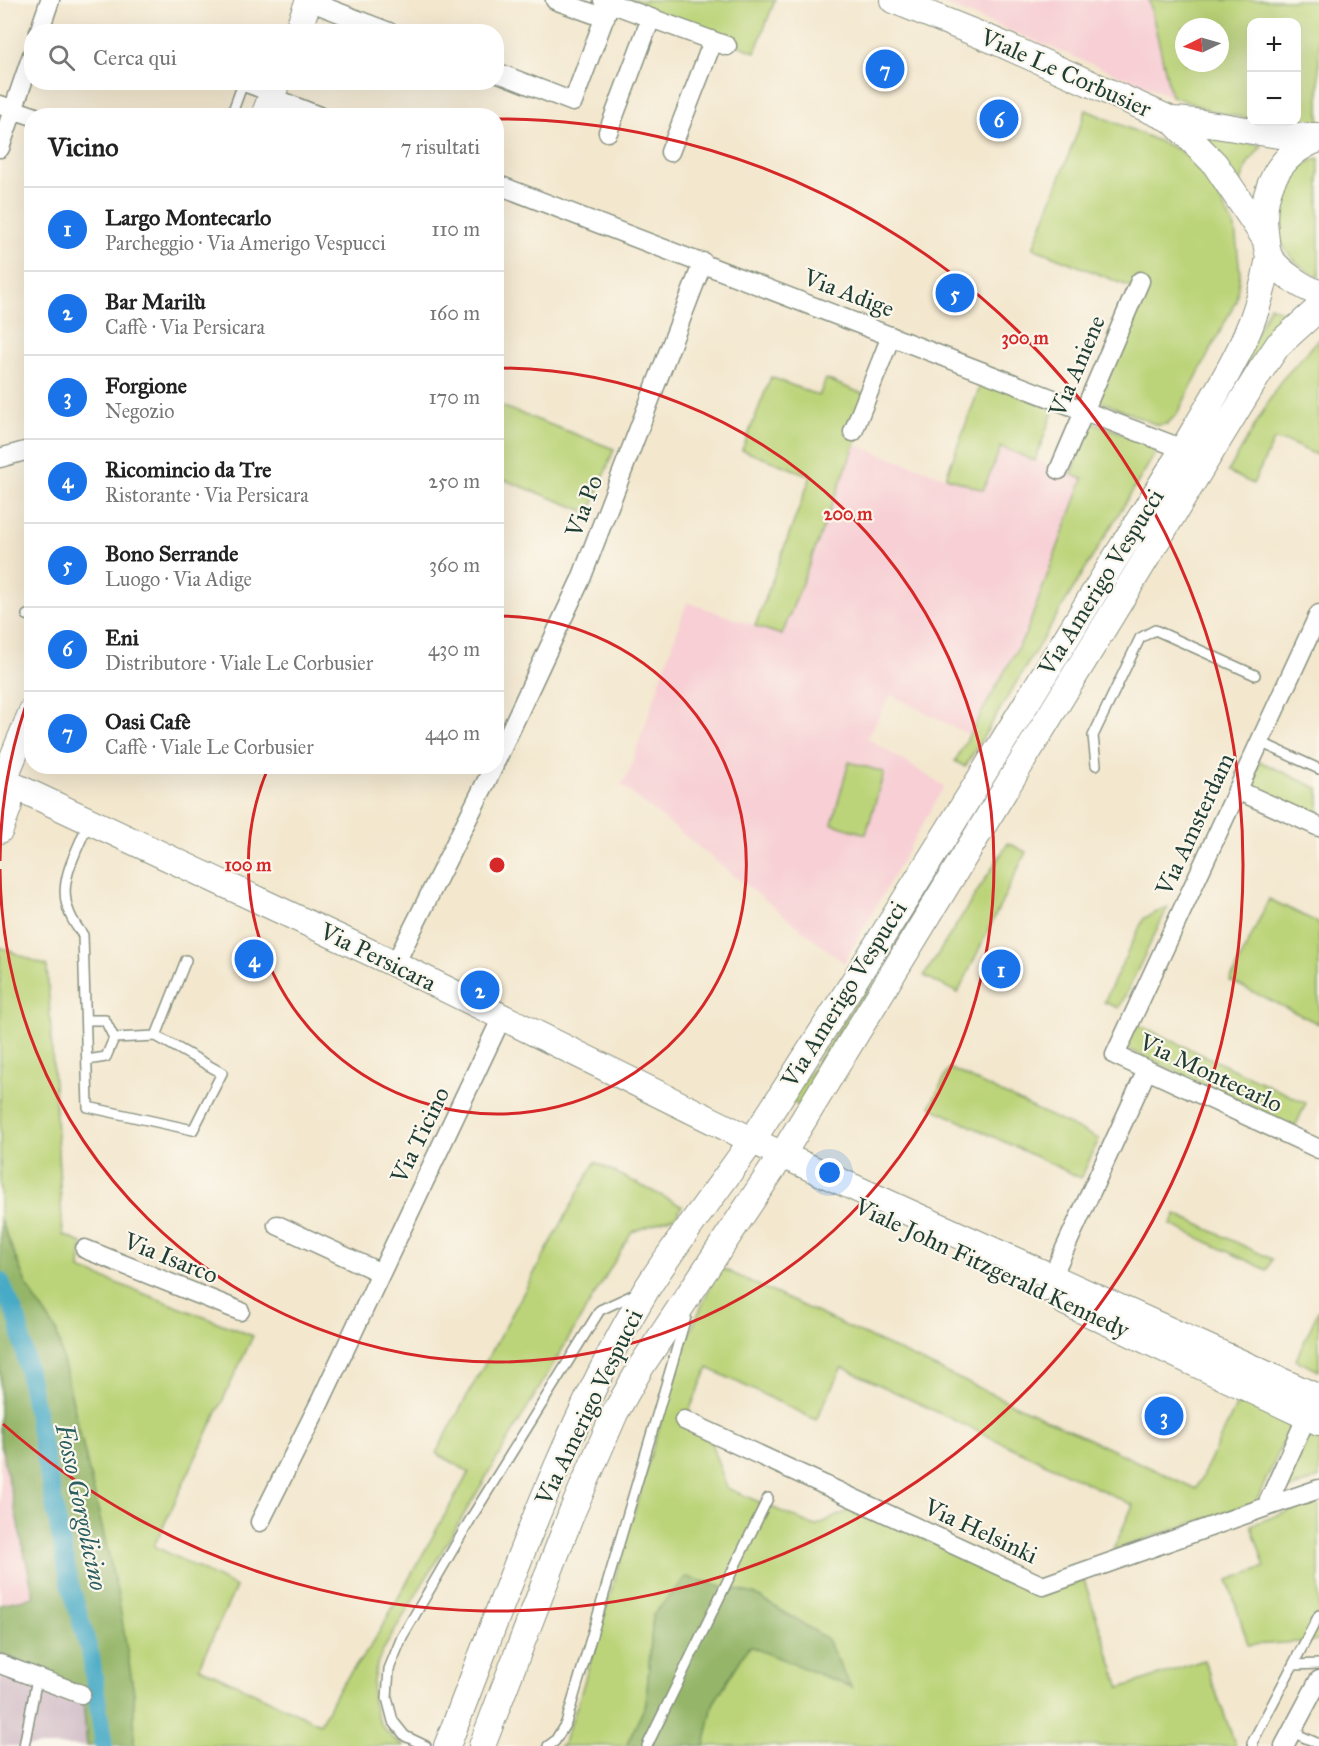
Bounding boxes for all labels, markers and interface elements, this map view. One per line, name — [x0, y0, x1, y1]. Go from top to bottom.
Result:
north arrow — [1175, 18, 1229, 72]
map controls — [1247, 18, 1301, 126]
button: + — [1247, 18, 1301, 72]
street label: Viale Le Corbusier — [975, 21, 1156, 124]
search box — [24, 24, 504, 90]
icon: search — [45, 41, 78, 74]
text: Cerca qui — [93, 44, 177, 71]
pin: 7 — [866, 46, 904, 92]
button: − — [1247, 72, 1301, 126]
pin: 6 — [980, 96, 1018, 142]
text: Vicino — [48, 131, 119, 163]
text: 7 risultati — [401, 135, 480, 159]
text: Largo Montecarlo — [105, 204, 271, 231]
text: 1 — [64, 217, 71, 241]
text: 110 m — [432, 217, 480, 241]
text: Parcheggio · Via Amerigo Vespucci — [105, 231, 386, 255]
street label: Via Adige — [799, 262, 898, 324]
pin: 5 — [936, 270, 974, 316]
text: Bar Marilù — [105, 288, 206, 315]
text: 2 — [63, 301, 72, 325]
text: 160 m — [429, 301, 480, 325]
street label: Via Aniene — [1042, 311, 1112, 422]
text: Caffè · Via Persicara — [105, 315, 265, 339]
text: 300 m — [1001, 327, 1049, 350]
text: Forgione — [105, 372, 187, 399]
text: 3 — [64, 385, 72, 409]
text: 170 m — [429, 385, 480, 409]
text: Negozio — [105, 399, 174, 423]
text: Ricomincio da Tre — [105, 456, 271, 483]
text: 4 — [62, 469, 73, 493]
text: 250 m — [428, 469, 480, 493]
street label: Via Po — [558, 471, 609, 542]
text: Ristorante · Via Persicara — [105, 483, 309, 507]
street label: Via Amerigo Vespucci — [1031, 483, 1171, 682]
text: 200 m — [824, 503, 873, 525]
text: Bono Serrande — [105, 540, 238, 567]
text: 5 — [63, 553, 72, 577]
text: 360 m — [429, 553, 480, 577]
text: Luogo · Via Adige — [105, 567, 252, 591]
text: Eni — [105, 624, 139, 651]
text: 6 — [62, 637, 73, 661]
text: 430 m — [428, 637, 480, 661]
text: Distributore · Viale Le Corbusier — [105, 651, 373, 675]
text: Oasi Cafè — [105, 708, 191, 735]
text: 7 — [62, 721, 73, 745]
text: 440 m — [425, 721, 480, 745]
text: Caffè · Viale Le Corbusier — [105, 735, 314, 759]
street label: Via Amsterdam — [1149, 748, 1241, 901]
text: 100 m — [225, 854, 272, 876]
centre of rings — [487, 855, 507, 875]
street label: Via Amerigo Vespucci — [774, 895, 914, 1094]
street label: Via Persicara — [314, 916, 442, 998]
pin: 4 — [234, 936, 274, 982]
pin: 1 — [982, 946, 1020, 992]
pin: 2 — [460, 968, 500, 1012]
street label: Via Montecarlo — [1134, 1026, 1287, 1119]
street label: Via Ticino — [383, 1082, 456, 1189]
your location — [815, 1158, 844, 1187]
street label: Viale John Fitzgerald Kennedy — [849, 1191, 1135, 1345]
street label: Via Isarco — [119, 1225, 222, 1290]
street label: Via Amerigo Vespucci — [528, 1304, 650, 1511]
pin: 3 — [1144, 1394, 1184, 1438]
water label: Fosso Gorgolicino — [48, 1420, 115, 1594]
street label: Via Helsinki — [919, 1491, 1043, 1570]

